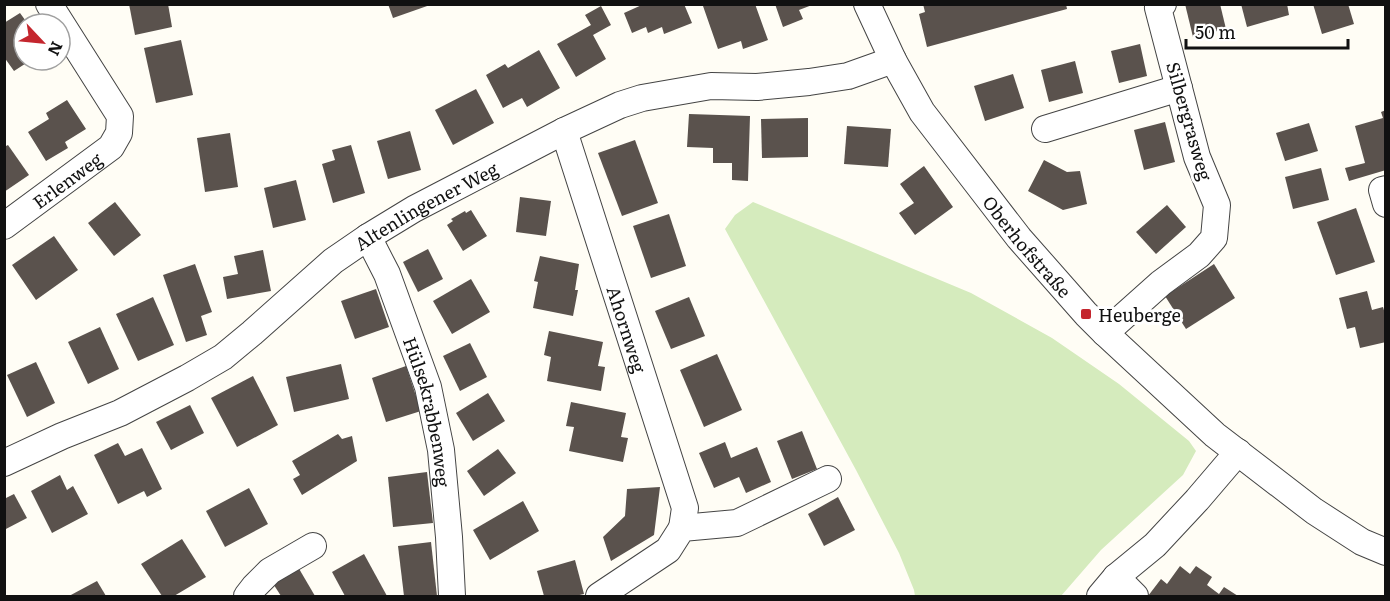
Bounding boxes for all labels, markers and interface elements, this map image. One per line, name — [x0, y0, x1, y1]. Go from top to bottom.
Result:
north arrow — [12, 12, 72, 72]
scale bar — [1186, 12, 1348, 50]
text: 50 m — [1195, 18, 1236, 45]
text: N — [43, 38, 70, 60]
street label: Silbergrasweg — [1160, 59, 1220, 184]
street label: Erlenweg — [26, 144, 108, 214]
street label: Altenlingener Weg — [348, 154, 503, 256]
street label: Oberhofstraße — [977, 189, 1078, 303]
street label: Ahornweg — [601, 282, 654, 377]
place label: Heuberge — [1098, 301, 1181, 328]
marker: Heuberge — [1079, 307, 1093, 321]
street label: Hülsekrabbenweg — [397, 333, 458, 489]

